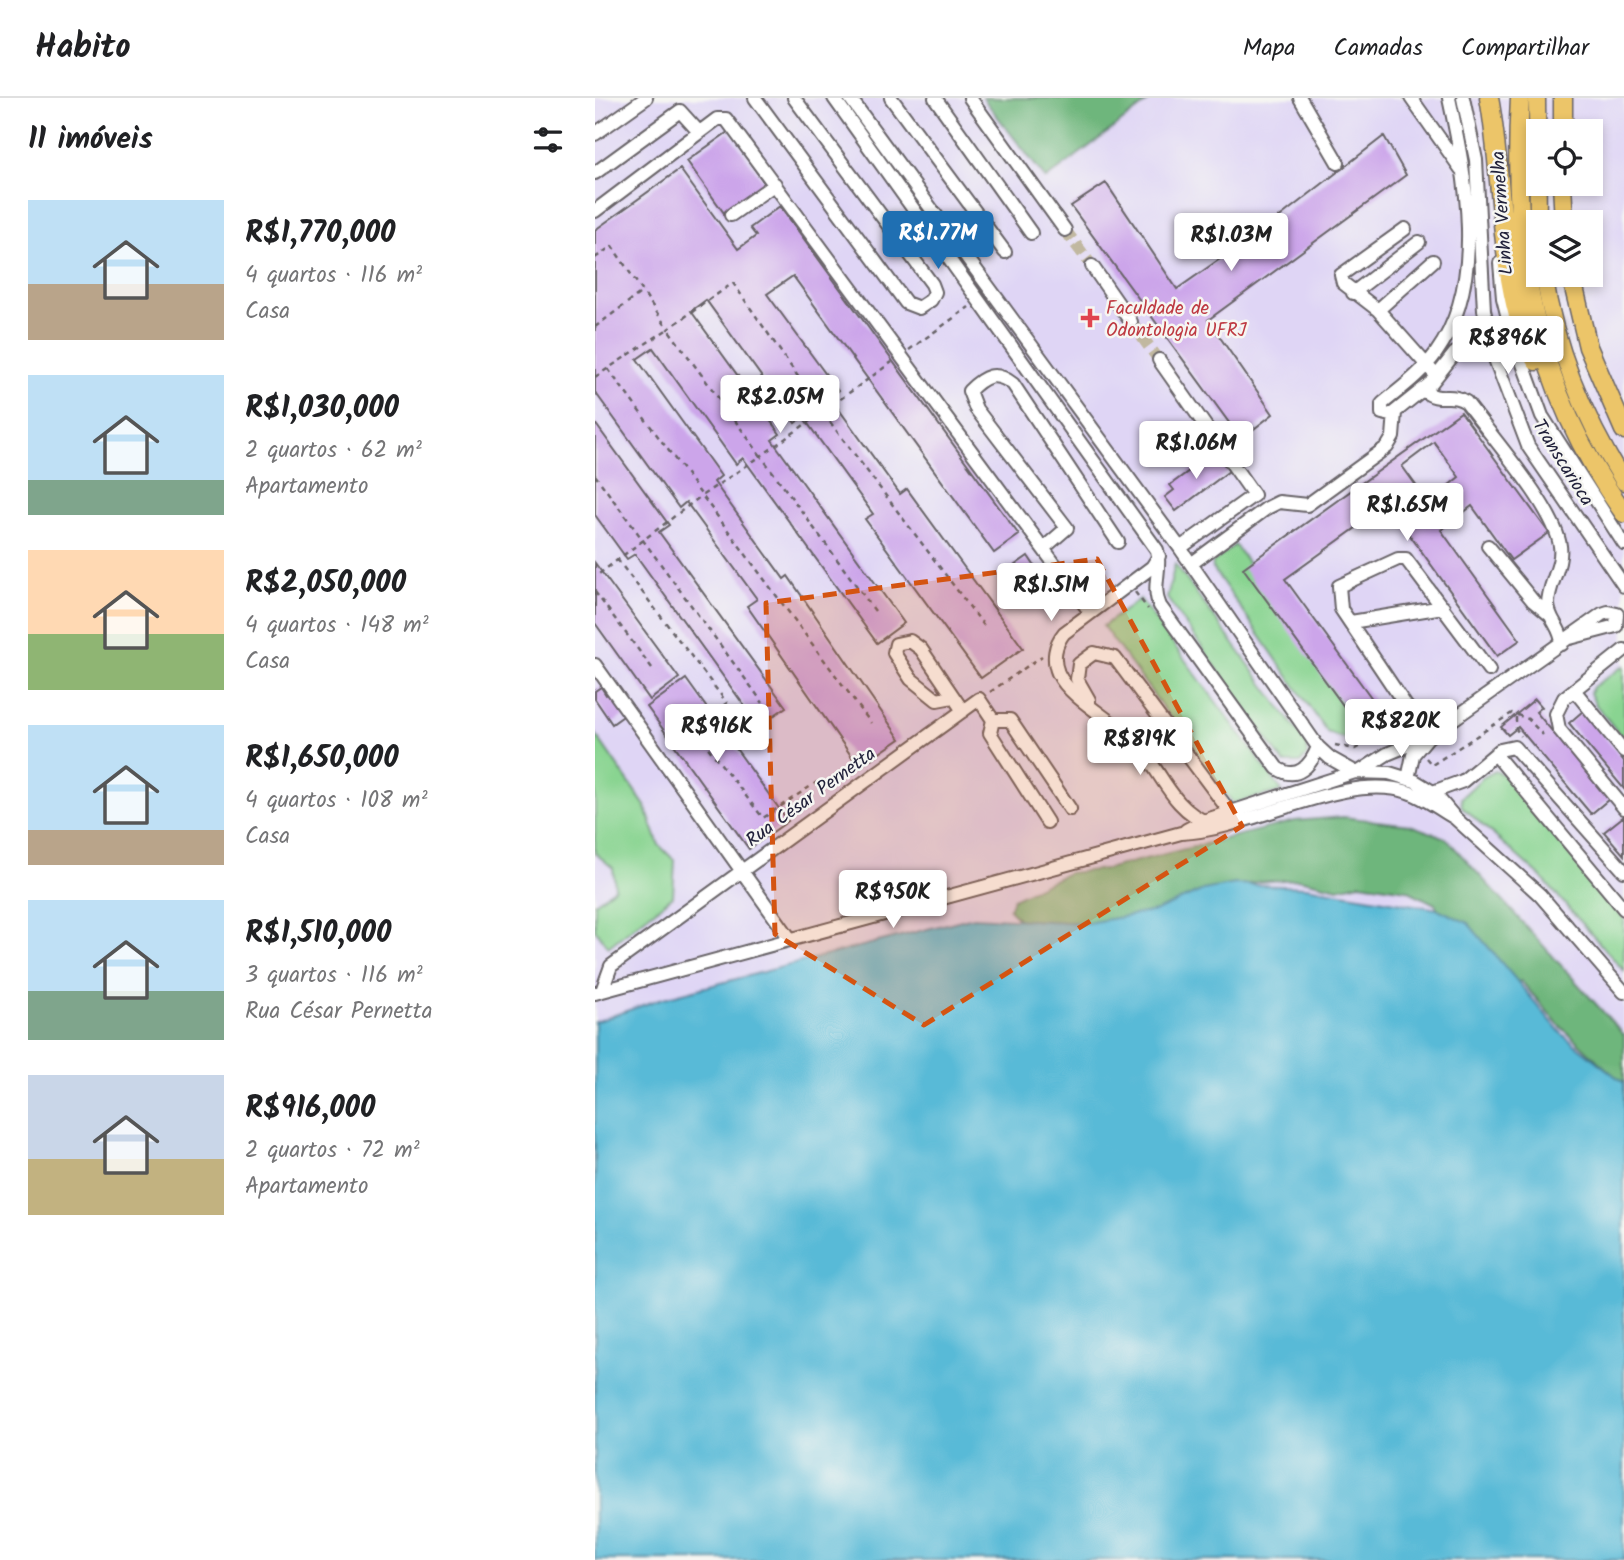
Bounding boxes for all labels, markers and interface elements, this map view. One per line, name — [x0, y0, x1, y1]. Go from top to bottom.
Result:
text: Habito — [35, 22, 131, 75]
text: Mapa — [1243, 29, 1296, 68]
text: Camadas — [1334, 29, 1423, 68]
text: Compartilhar — [1461, 29, 1589, 68]
text: 11 imóveis — [28, 116, 153, 164]
map controls — [1526, 119, 1603, 287]
button: locate — [1526, 119, 1603, 196]
icon: filters — [529, 121, 567, 159]
street label: Linha Vermelha — [1484, 150, 1522, 276]
text: R$1,770,000 — [245, 210, 395, 258]
button: layers — [1526, 210, 1603, 287]
pin: R$1.77M — [873, 212, 1003, 271]
pin: R$1.03M — [1166, 214, 1296, 273]
text: R$1.77M — [899, 216, 977, 252]
text: R$1.03M — [1190, 218, 1272, 254]
icon: home — [84, 228, 168, 312]
text: 4 quartos · 116 m² — [245, 258, 422, 294]
text: Casa — [245, 294, 290, 330]
place label: Faculdade de Odontologia UFRJ — [1106, 294, 1248, 346]
marker: Faculdade de Odontologia UFRJ — [1080, 308, 1100, 328]
pin: R$896K — [1451, 316, 1565, 376]
text: R$896K — [1469, 321, 1547, 357]
pin: R$2.05M — [715, 376, 845, 435]
text: R$2.05M — [736, 380, 824, 416]
text: R$1,030,000 — [245, 385, 399, 433]
icon: home — [84, 403, 168, 487]
street label: Transcarioca — [1524, 414, 1601, 512]
pin: R$1.06M — [1131, 422, 1261, 481]
text: R$1.06M — [1155, 426, 1237, 462]
text: 2 quartos · 62 m² — [245, 433, 422, 469]
text: Apartamento — [245, 469, 368, 505]
pin: R$1.65M — [1342, 484, 1472, 543]
text: R$1.65M — [1366, 488, 1448, 524]
text: R$2,050,000 — [245, 560, 406, 608]
pin: R$1.51M — [986, 564, 1116, 623]
text: R$1.51M — [1013, 568, 1089, 604]
icon: home — [84, 578, 168, 662]
text: 4 quartos · 148 m² — [245, 608, 429, 644]
text: Casa — [245, 644, 290, 680]
pin: R$820K — [1344, 700, 1458, 759]
pin: R$916K — [660, 704, 774, 764]
text: R$820K — [1361, 704, 1441, 740]
text: R$916K — [681, 709, 753, 745]
pin: R$819K — [1083, 718, 1197, 777]
text: R$819K — [1103, 722, 1177, 758]
text: R$1,650,000 — [245, 735, 399, 783]
street label: Rua César Pernetta — [740, 740, 883, 855]
icon: home — [84, 753, 168, 837]
text: 4 quartos · 108 m² — [245, 783, 427, 819]
text: Casa — [245, 819, 290, 855]
pin: R$950K — [836, 870, 950, 930]
text: R$950K — [855, 875, 931, 911]
text: R$1,510,000 — [245, 910, 391, 958]
icon: home — [84, 928, 168, 1012]
text: 3 quartos · 116 m² — [245, 958, 423, 994]
text: Rua César Pernetta — [245, 994, 432, 1030]
text: R$916,000 — [245, 1085, 375, 1133]
icon: home — [84, 1103, 168, 1187]
text: 2 quartos · 72 m² — [245, 1133, 420, 1169]
text: Apartamento — [245, 1169, 368, 1205]

